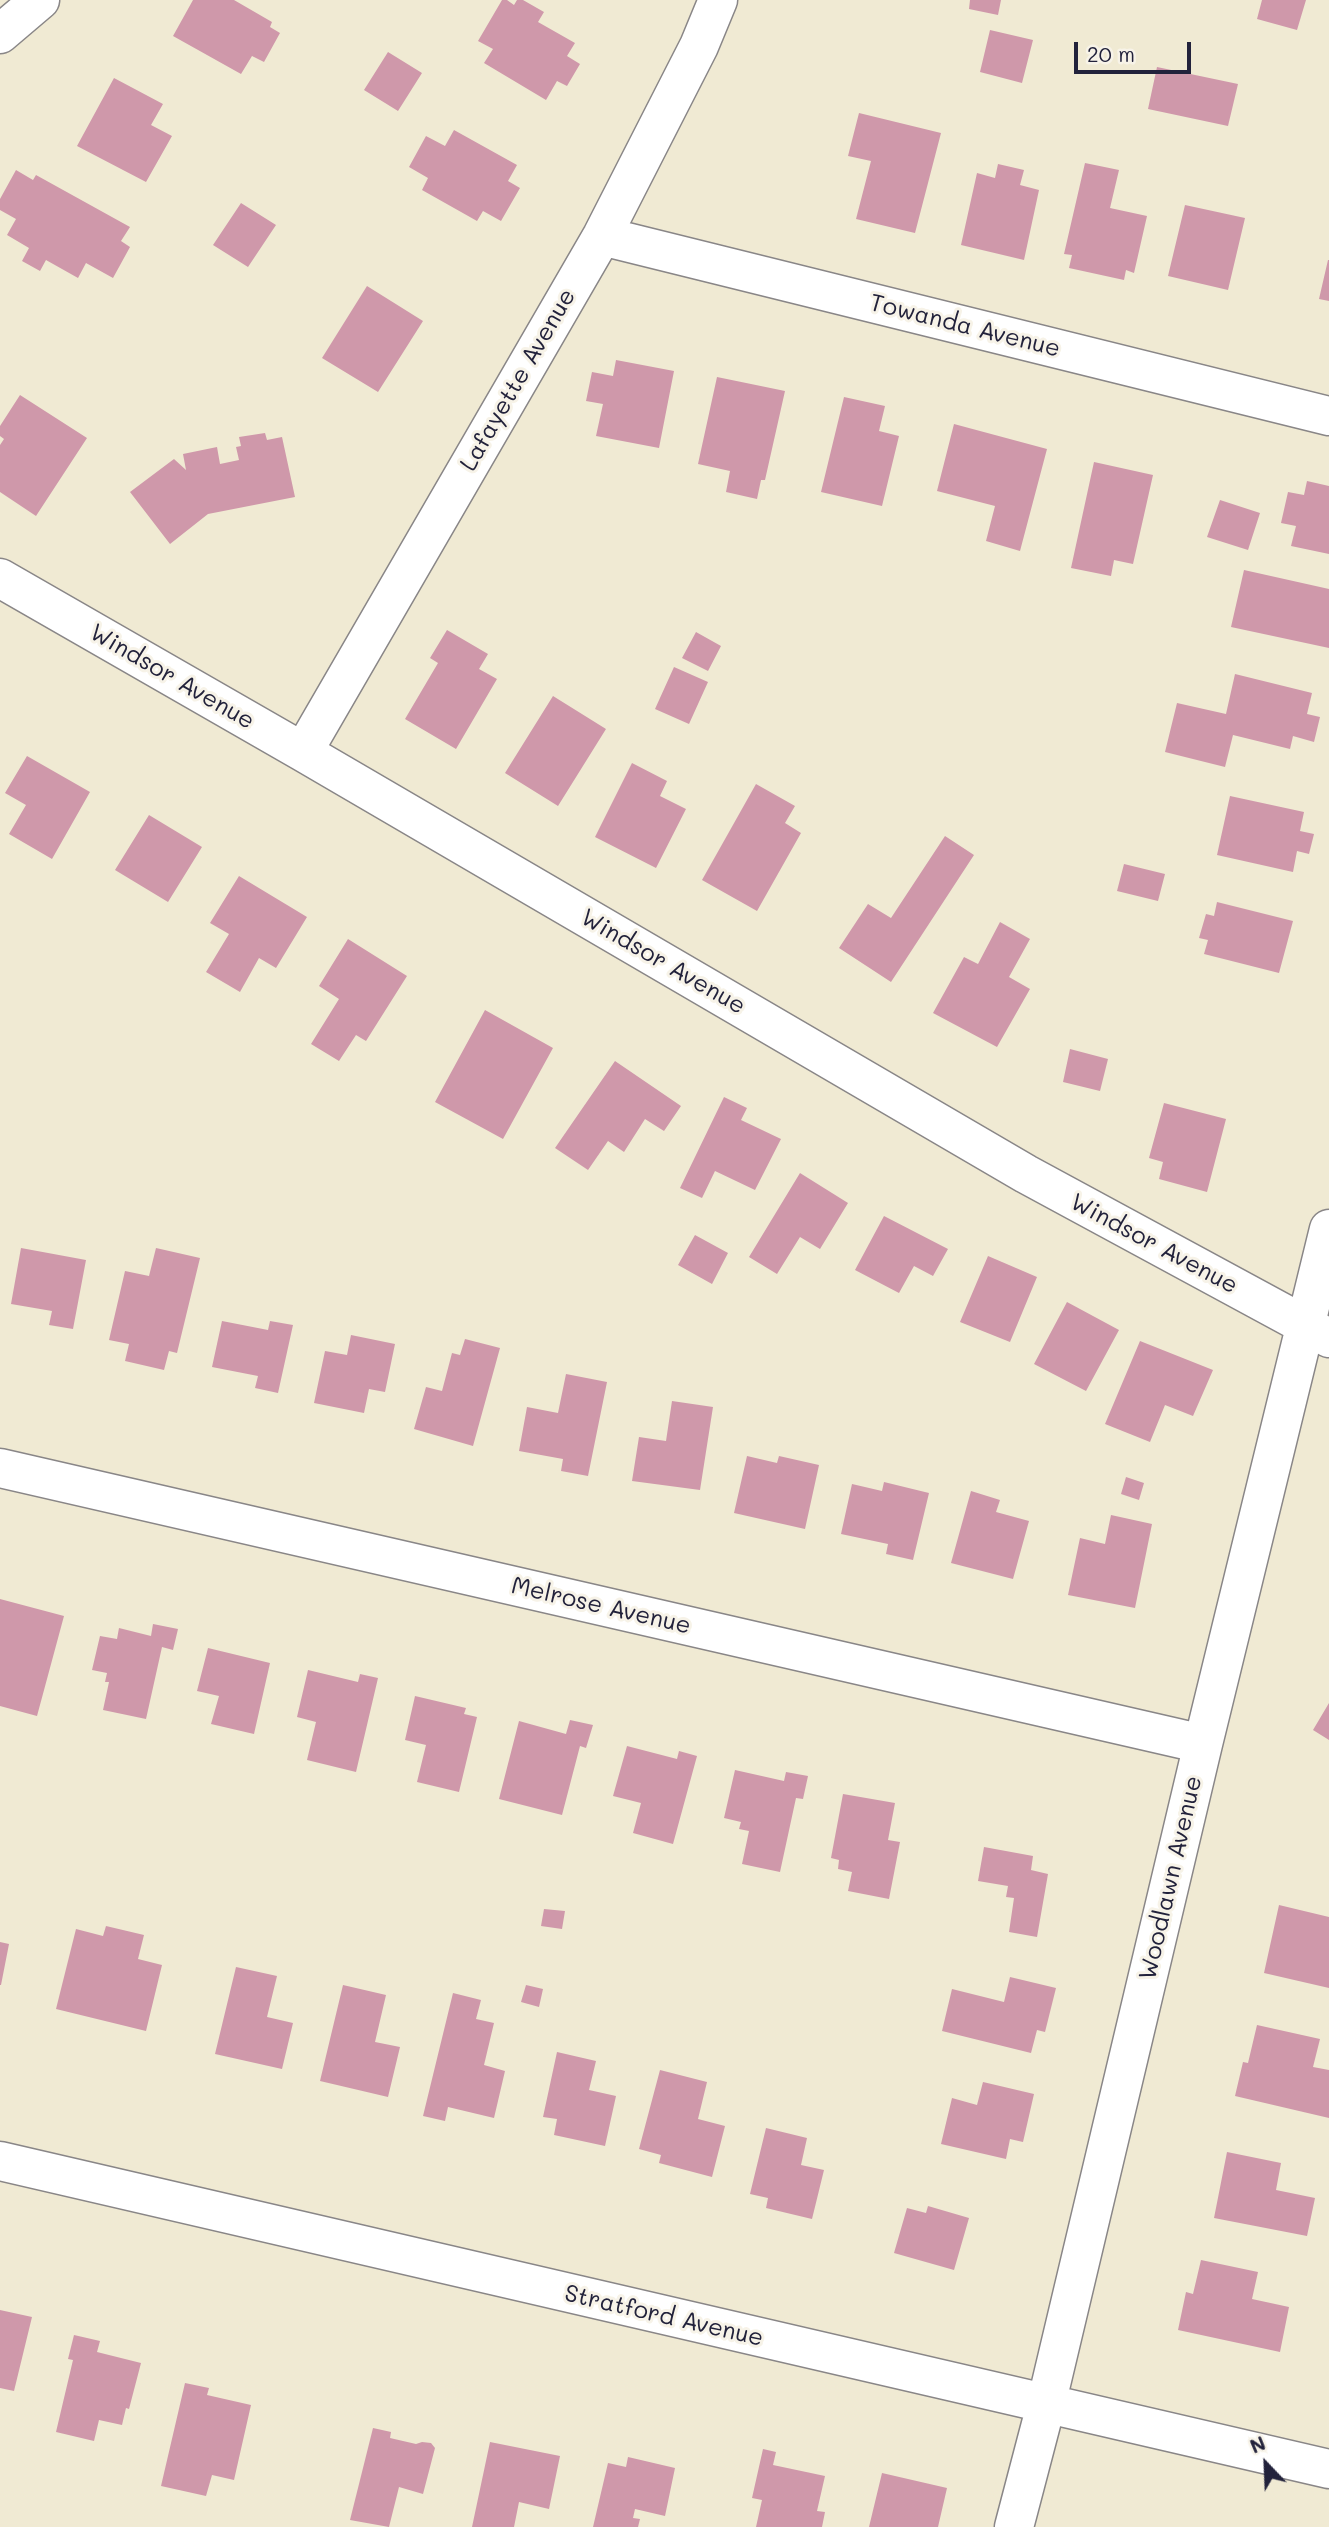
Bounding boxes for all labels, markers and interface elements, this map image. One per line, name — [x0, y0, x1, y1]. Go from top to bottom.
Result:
scale bar — [1077, 28, 1194, 72]
text: 20 m — [1087, 40, 1135, 67]
street label: Lafayette Avenue — [454, 284, 582, 476]
street label: Towanda Avenue — [867, 288, 1063, 364]
street label: Windsor Avenue — [84, 618, 260, 736]
street label: Windsor Avenue — [575, 903, 751, 1021]
street label: Windsor Avenue — [1065, 1188, 1243, 1300]
street label: Melrose Avenue — [508, 1571, 694, 1641]
street label: Woodlawn Avenue — [1134, 1773, 1208, 1983]
street label: Stratford Avenue — [562, 2279, 766, 2353]
north arrow — [1231, 2429, 1301, 2499]
text: N — [1246, 2430, 1269, 2459]

